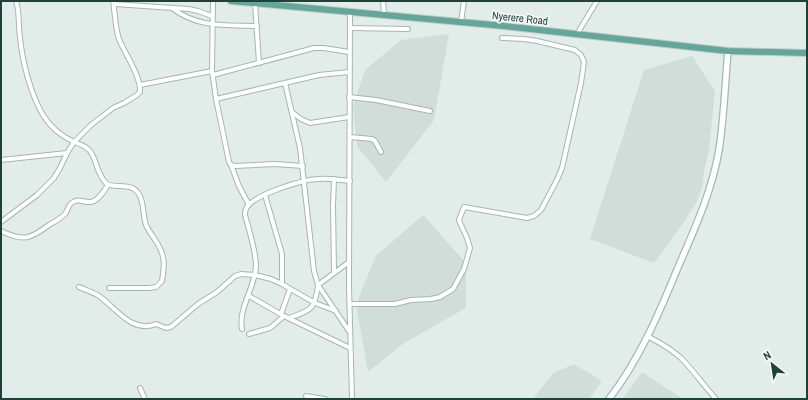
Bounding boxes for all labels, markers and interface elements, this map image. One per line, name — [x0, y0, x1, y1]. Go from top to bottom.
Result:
street label: Nyerere Road — [491, 8, 549, 28]
north arrow — [752, 344, 792, 384]
text: N — [761, 348, 773, 363]

